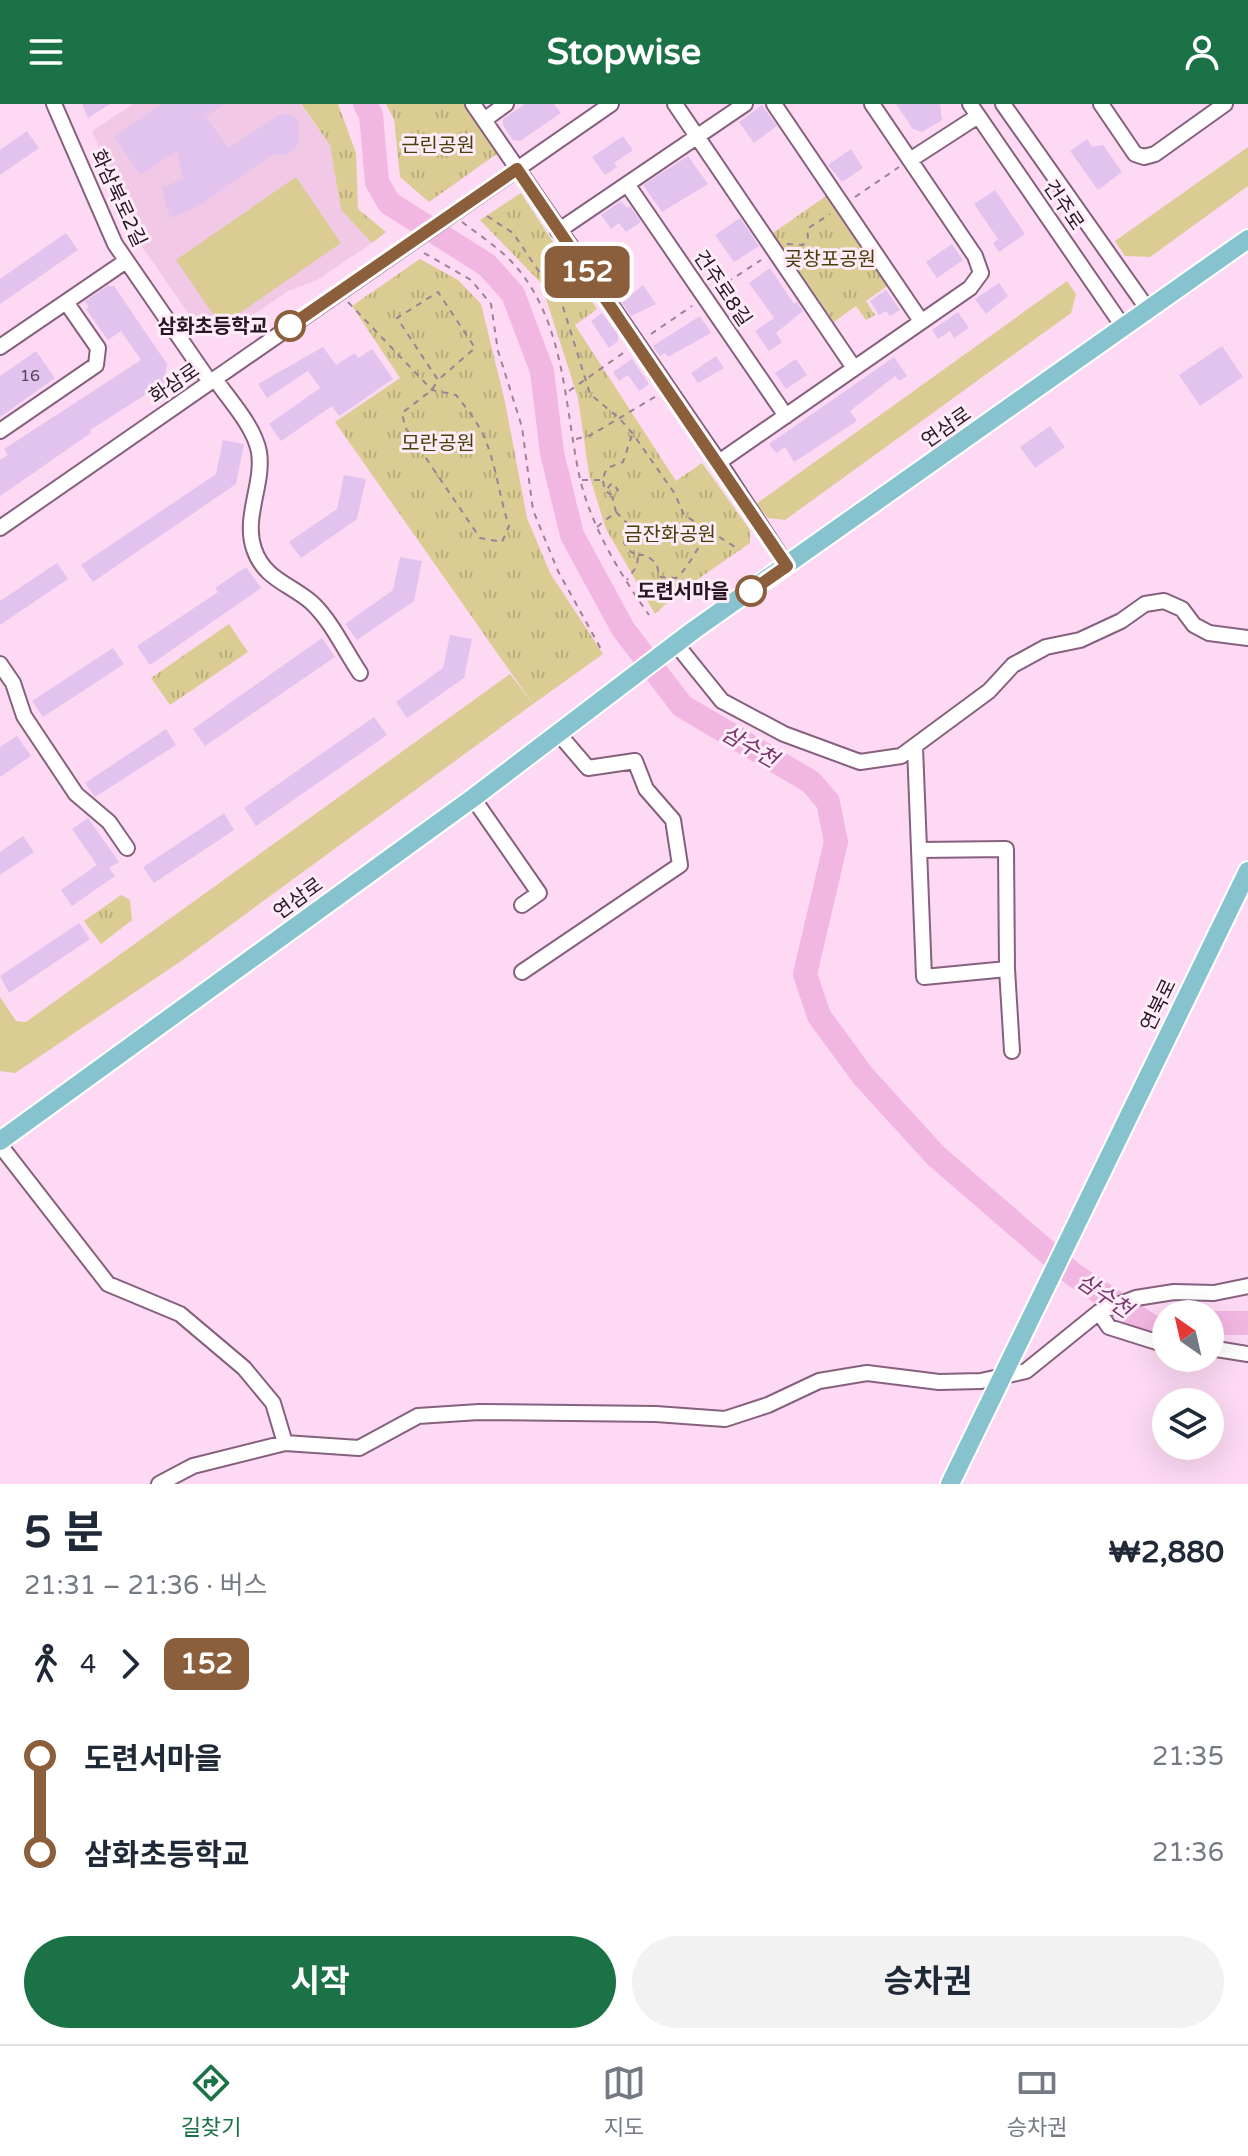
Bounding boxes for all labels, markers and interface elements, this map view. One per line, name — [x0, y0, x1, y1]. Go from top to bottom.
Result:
icon: menu — [24, 30, 68, 74]
icon: person — [1180, 30, 1224, 74]
text: Stopwise — [547, 31, 701, 74]
park label: 근린공원 — [401, 134, 475, 158]
street label: 화삼북로2길 — [85, 146, 151, 251]
street label: 건주로 — [1038, 176, 1089, 235]
line badge: 152 — [541, 246, 633, 298]
street label: 건주로8길 — [688, 246, 756, 331]
park label: 곶창포공원 — [784, 248, 876, 272]
text: 152 — [561, 255, 613, 289]
marker: 삼화초등학교 — [275, 311, 305, 341]
place label: 삼화초등학교 — [158, 315, 268, 339]
street label: 화삼로 — [145, 358, 204, 409]
house number: 16 — [20, 366, 40, 386]
street label: 연삼로 — [917, 402, 976, 453]
park label: 모란공원 — [401, 432, 475, 456]
park label: 금잔화공원 — [624, 523, 716, 547]
marker: 도련서마을 — [736, 576, 766, 606]
place label: 도련서마을 — [637, 580, 729, 604]
water label: 삼수천 — [717, 720, 785, 775]
street label: 연삼로 — [269, 873, 328, 925]
street label: 연북로 — [1136, 975, 1182, 1036]
water label: 삼수천 — [1072, 1268, 1139, 1325]
north arrow — [1152, 1300, 1224, 1372]
map controls — [1152, 1300, 1224, 1460]
button: layers — [1152, 1388, 1224, 1460]
text: 5 분 — [24, 1507, 104, 1560]
text: ₩2,880 — [1109, 1534, 1224, 1571]
text: 21:31 – 21:36 · 버스 — [24, 1570, 268, 1601]
icon: walk — [24, 1642, 68, 1686]
icon: forward — [108, 1642, 152, 1686]
text: 152 — [180, 1647, 233, 1681]
text: 4 — [80, 1649, 96, 1680]
text: 도련서마을 — [84, 1741, 222, 1778]
text: 21:35 — [1152, 1741, 1224, 1772]
text: 삼화초등학교 — [84, 1837, 250, 1874]
text: 21:36 — [1152, 1837, 1224, 1868]
button: 시작 — [24, 1936, 616, 2028]
button: 승차권 — [632, 1936, 1224, 2028]
tab: 길찾기 — [180, 2061, 241, 2141]
tab: 지도 — [602, 2061, 646, 2141]
tab: 승차권 — [1007, 2061, 1068, 2141]

